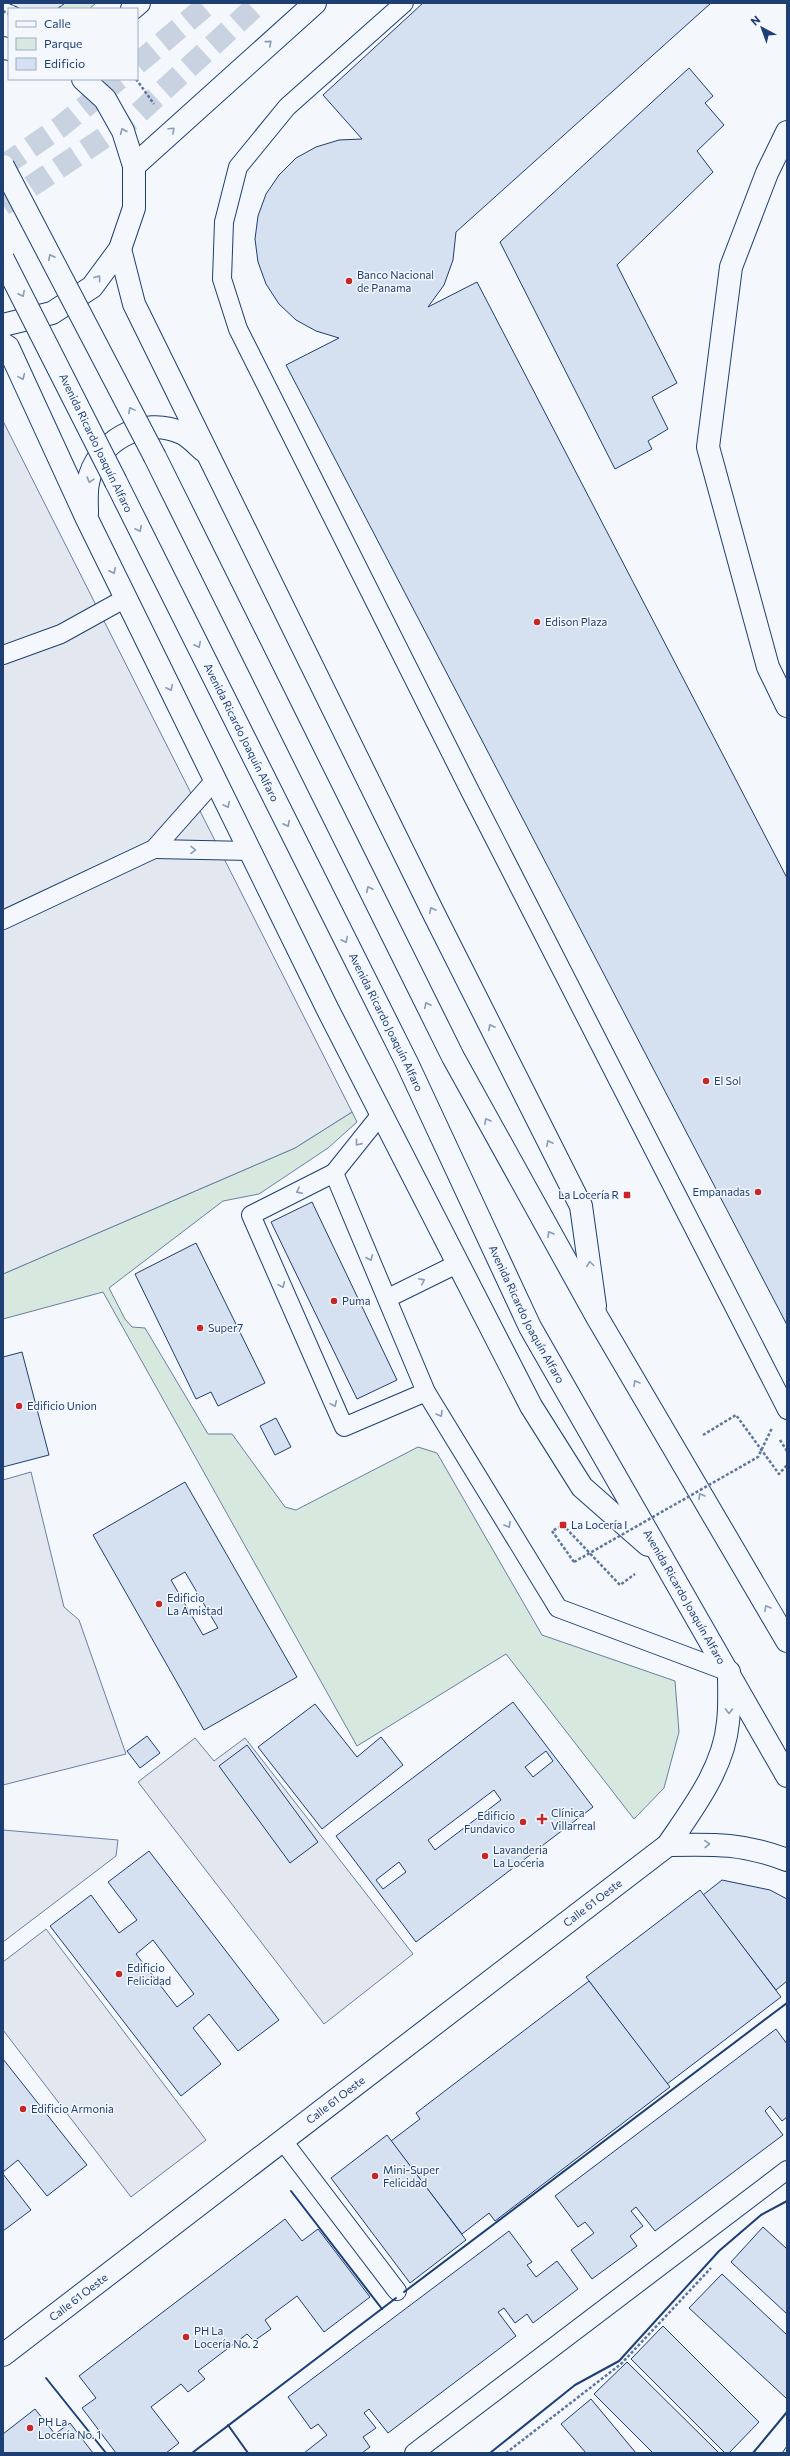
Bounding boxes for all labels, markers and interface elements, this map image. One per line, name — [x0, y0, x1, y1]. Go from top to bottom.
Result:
legend — [8, 8, 138, 80]
north arrow — [742, 8, 782, 48]
text: N — [748, 12, 762, 28]
text: Calle — [44, 16, 71, 30]
text: Parque — [44, 36, 82, 50]
one-way arrow — [264, 41, 272, 48]
text: Edificio — [44, 56, 85, 70]
one-way arrow — [167, 127, 175, 134]
one-way arrow — [119, 128, 127, 135]
one-way arrow — [49, 254, 56, 262]
place label: Banco Nacional de Panama — [357, 268, 434, 294]
one-way arrow — [93, 276, 100, 283]
marker: Banco Nacional de Panama — [344, 276, 354, 286]
one-way arrow — [17, 289, 25, 297]
street label: Avenida Ricardo Joaquín Alfaro — [56, 371, 136, 515]
one-way arrow — [17, 373, 25, 381]
one-way arrow — [128, 407, 136, 414]
one-way arrow — [86, 477, 94, 483]
one-way arrow — [135, 525, 142, 532]
one-way arrow — [108, 567, 116, 574]
place label: Edison Plaza — [545, 615, 607, 628]
marker: Edison Plaza — [532, 617, 542, 627]
one-way arrow — [193, 641, 200, 649]
street label: Avenida Ricardo Joaquín Alfaro — [202, 661, 282, 804]
one-way arrow — [165, 684, 173, 691]
one-way arrow — [222, 800, 230, 808]
one-way arrow — [282, 820, 290, 827]
one-way arrow — [190, 846, 196, 854]
one-way arrow — [366, 886, 374, 893]
one-way arrow — [429, 907, 437, 915]
one-way arrow — [341, 936, 348, 944]
street label: Avenida Ricardo Joaquín Alfaro — [347, 950, 427, 1094]
one-way arrow — [424, 1002, 432, 1010]
one-way arrow — [488, 1023, 496, 1031]
place label: El Sol — [714, 1074, 741, 1087]
marker: El Sol — [701, 1076, 711, 1086]
one-way arrow — [485, 1117, 492, 1125]
one-way arrow — [356, 1139, 363, 1146]
one-way arrow — [546, 1139, 554, 1147]
place label: Empanadas — [692, 1185, 750, 1198]
one-way arrow — [296, 1186, 304, 1194]
marker: Empanadas — [753, 1187, 763, 1197]
place label: La Locería R — [558, 1188, 620, 1201]
marker: La Locería R — [622, 1190, 632, 1200]
one-way arrow — [547, 1231, 554, 1239]
street label: Avenida Ricardo Joaquín Alfaro — [487, 1243, 568, 1385]
one-way arrow — [365, 1253, 373, 1261]
one-way arrow — [586, 1261, 595, 1268]
one-way arrow — [418, 1278, 425, 1286]
one-way arrow — [277, 1281, 285, 1288]
place label: Puma — [342, 1294, 370, 1307]
marker: Puma — [329, 1296, 339, 1306]
place label: Super7 — [208, 1321, 243, 1334]
marker: Super7 — [195, 1323, 205, 1333]
one-way arrow — [633, 1380, 640, 1387]
place label: Edificio Union — [27, 1399, 97, 1412]
one-way arrow — [329, 1400, 337, 1407]
marker: Edificio Union — [14, 1401, 24, 1411]
one-way arrow — [435, 1410, 443, 1417]
one-way arrow — [699, 1493, 706, 1500]
place label: La Locería I — [571, 1518, 627, 1531]
marker: La Locería I — [558, 1520, 568, 1530]
one-way arrow — [503, 1521, 510, 1528]
street label: Avenida Ricardo Joaquín Alfaro — [641, 1527, 729, 1667]
place label: Edificio La Amistad — [167, 1591, 223, 1617]
marker: Edificio La Amistad — [154, 1599, 164, 1609]
one-way arrow — [765, 1605, 772, 1612]
one-way arrow — [725, 1708, 733, 1714]
place label: Clínica Villarreal — [551, 1806, 596, 1832]
place label: Edificio Fundavico — [464, 1809, 515, 1835]
marker: Clínica Villarreal — [536, 1813, 548, 1825]
marker: Edificio Fundavico — [518, 1817, 528, 1827]
one-way arrow — [704, 1840, 710, 1848]
place label: Lavanderia La Loceria — [493, 1843, 548, 1869]
marker: Lavanderia La Loceria — [480, 1851, 490, 1861]
street label: Calle 61 Oeste — [560, 1876, 624, 1929]
place label: Edificio Felicidad — [127, 1961, 171, 1987]
marker: Edificio Felicidad — [114, 1969, 124, 1979]
street label: Calle 61 Oeste — [303, 2073, 367, 2126]
place label: Edificio Armonia — [31, 2102, 114, 2115]
marker: Edificio Armonia — [18, 2104, 28, 2114]
place label: Mini-Super Felicidad — [383, 2163, 440, 2189]
marker: Mini-Super Felicidad — [370, 2171, 380, 2181]
street label: Calle 61 Oeste — [46, 2270, 110, 2323]
place label: PH La Locería No. 2 — [194, 2324, 259, 2350]
marker: PH La Locería No. 2 — [181, 2332, 191, 2342]
place label: PH La Locería No. 1 — [38, 2415, 101, 2441]
marker: PH La Locería No. 1 — [25, 2423, 35, 2433]

